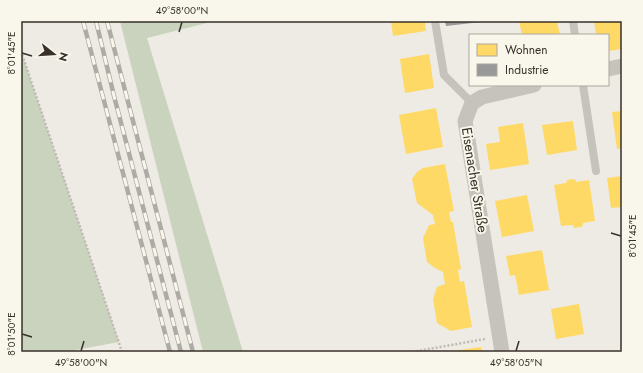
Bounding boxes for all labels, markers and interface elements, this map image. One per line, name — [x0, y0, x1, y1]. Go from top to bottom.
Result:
text: 49°58'00"N — [156, 3, 208, 18]
text: 8°01'45"E — [4, 31, 19, 75]
north arrow — [34, 34, 74, 74]
legend — [469, 34, 609, 86]
text: Wohnen — [505, 41, 548, 59]
text: N — [55, 50, 72, 63]
text: Industrie — [505, 61, 549, 79]
street label: Eisenacher Straße — [457, 126, 493, 234]
text: 8°01'45"E — [625, 214, 640, 258]
text: 8°01'50"E — [4, 312, 19, 356]
text: 49°58'00"N — [55, 355, 107, 370]
text: 49°58'05"N — [490, 355, 542, 370]

